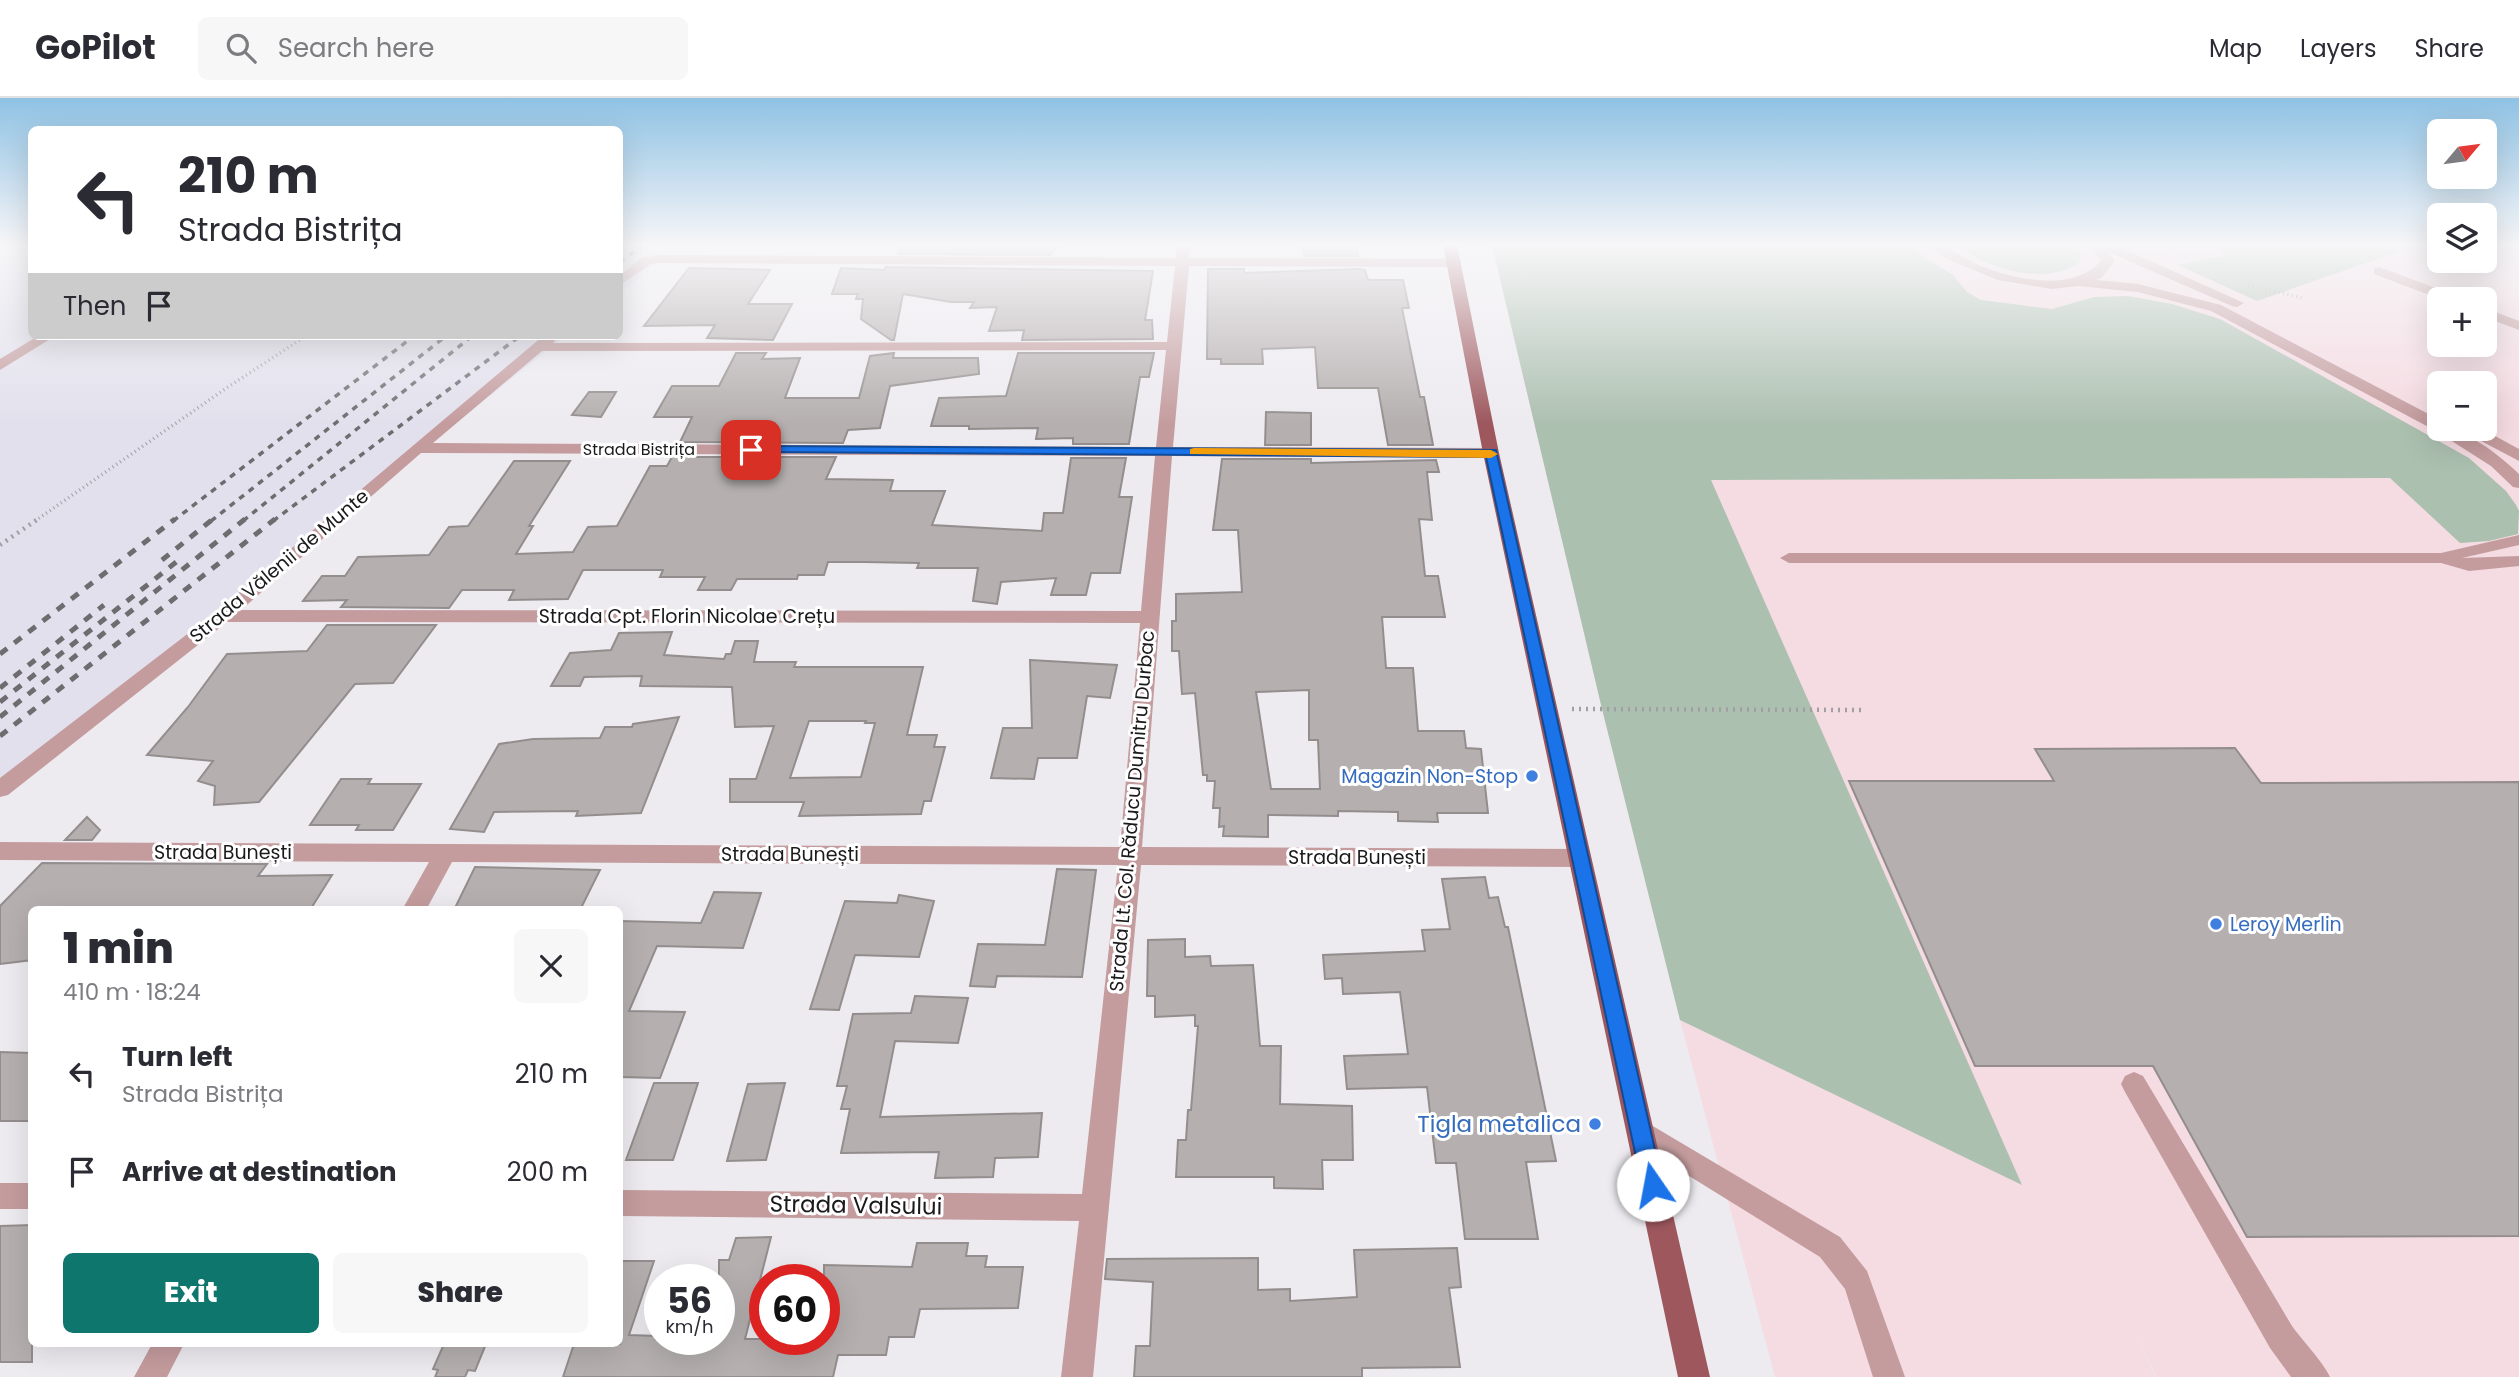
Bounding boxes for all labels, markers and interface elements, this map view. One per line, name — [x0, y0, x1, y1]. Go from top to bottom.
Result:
search box — [198, 17, 688, 80]
text: GoPilot — [35, 24, 156, 71]
icon: search — [222, 29, 260, 67]
text: Search here — [278, 30, 434, 66]
text: Map — [2209, 32, 2262, 65]
text: Layers — [2300, 32, 2376, 65]
text: Share — [2414, 32, 2484, 65]
north arrow — [2427, 119, 2497, 189]
map controls — [2427, 119, 2497, 441]
text: 210 m — [178, 142, 319, 210]
icon: left — [63, 154, 154, 245]
button: layers — [2427, 203, 2497, 273]
text: Strada Bistrița — [178, 207, 403, 252]
icon: arrive — [140, 287, 178, 325]
button: + — [2427, 287, 2497, 357]
text: Then — [63, 288, 126, 324]
button: − — [2427, 371, 2497, 441]
pin — [721, 420, 781, 480]
icon: arrive — [732, 431, 770, 469]
street label: Strada Bistrița — [583, 438, 695, 461]
street label: Strada Vălenii de Munte — [184, 483, 374, 649]
street label: Strada Cpt. Florin Nicolae Crețu — [539, 603, 835, 630]
street label: Strada Lt. Col. Răducu Dumitru Durbac — [1103, 629, 1161, 993]
place label: Magazin Non-Stop — [1341, 763, 1518, 790]
marker: Magazin Non-Stop — [1524, 768, 1540, 784]
street label: Strada Bunești — [154, 839, 292, 866]
street label: Strada Bunești — [721, 841, 859, 868]
street label: Strada Bunești — [1288, 844, 1426, 871]
place label: Leroy Merlin — [2230, 911, 2342, 938]
marker: Leroy Merlin — [2208, 916, 2224, 932]
text: 1 min — [63, 919, 174, 978]
button: close — [514, 929, 588, 1003]
text: 410 m · 18:24 — [63, 976, 201, 1008]
text: Turn left — [122, 1039, 233, 1075]
icon: left — [63, 1055, 101, 1093]
text: 210 m — [515, 1056, 588, 1092]
text: Strada Bistrița — [122, 1078, 284, 1110]
place label: Tigla metalica — [1417, 1108, 1581, 1140]
marker: Tigla metalica — [1587, 1116, 1603, 1132]
position arrow — [1616, 1148, 1690, 1222]
icon: arrive — [63, 1153, 101, 1191]
text: Arrive at destination — [122, 1154, 397, 1190]
text: 200 m — [507, 1154, 588, 1190]
street label: Strada Valsului — [769, 1187, 943, 1223]
button: Exit — [63, 1253, 319, 1333]
button: Share — [333, 1253, 588, 1333]
speed limit sign: 60 — [749, 1264, 840, 1355]
text: 56 — [667, 1276, 712, 1325]
text: km/h — [666, 1314, 713, 1339]

